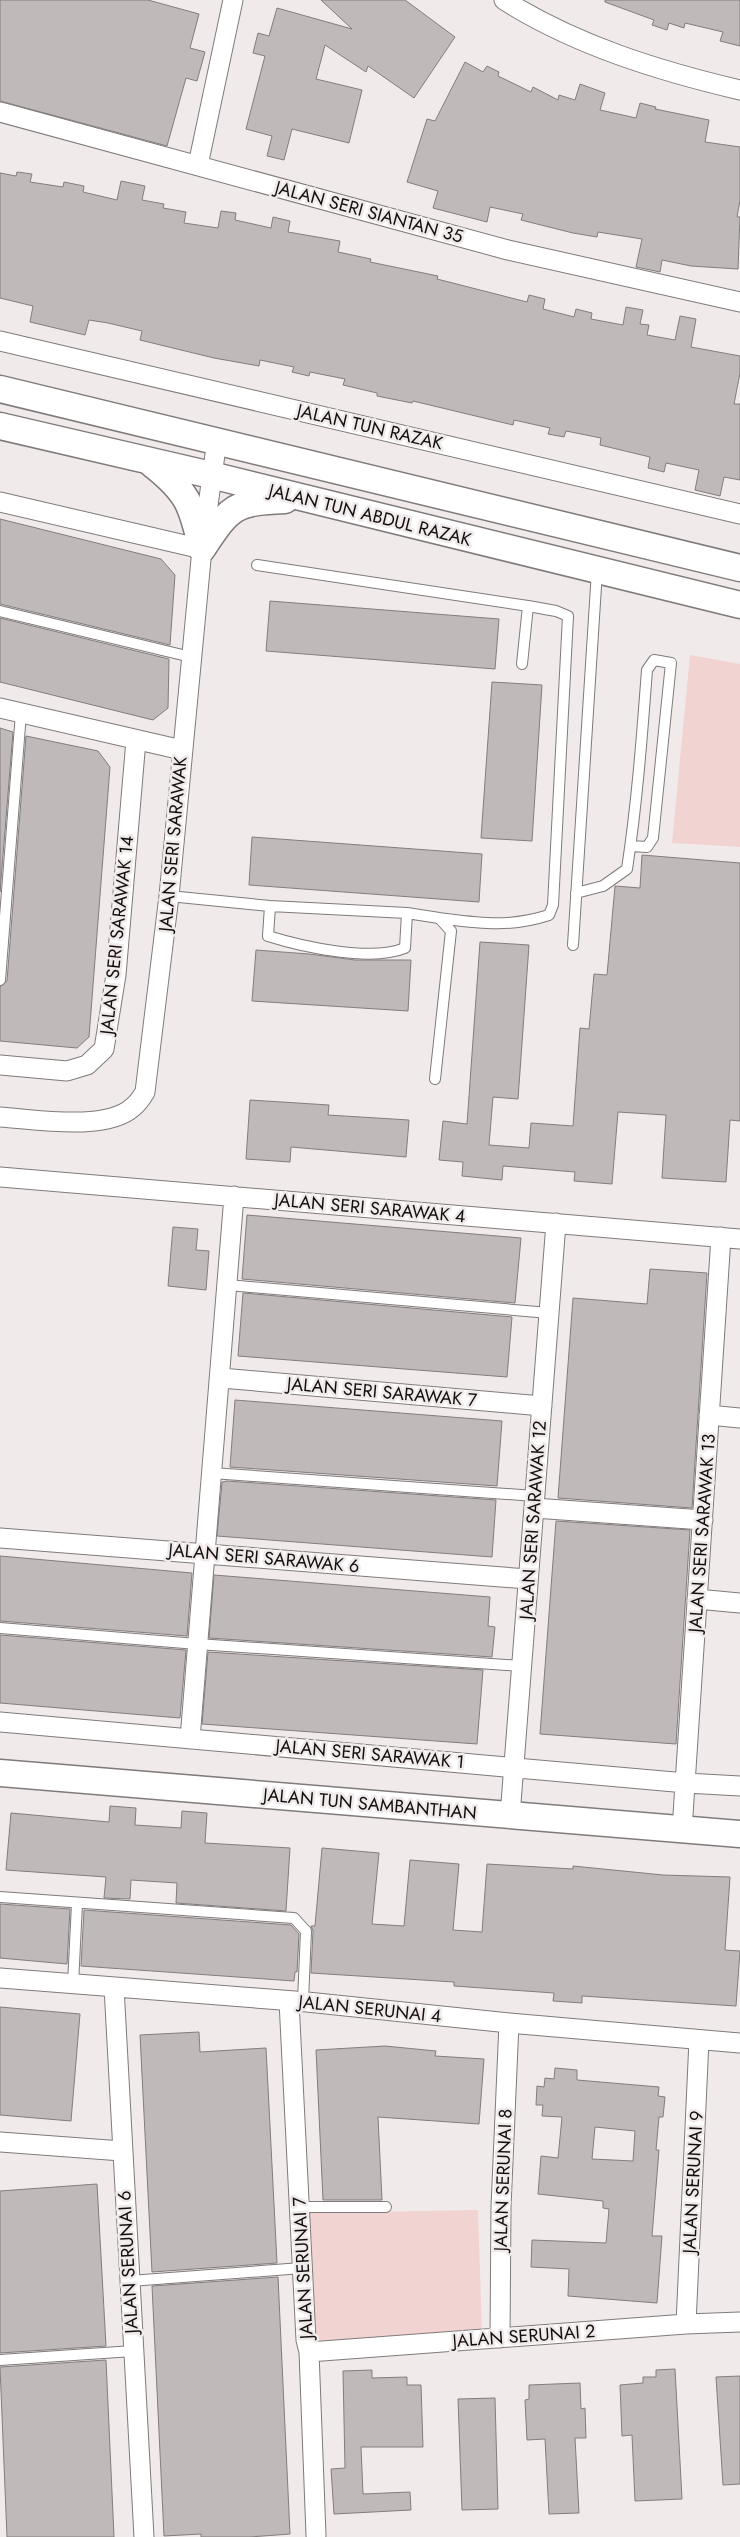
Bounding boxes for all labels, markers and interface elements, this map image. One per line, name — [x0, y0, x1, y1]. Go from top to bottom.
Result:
street label: JALAN SERI SIANTAN 35 — [270, 174, 466, 250]
street label: JALAN TUN RAZAK — [293, 397, 446, 457]
street label: JALAN TUN ABDUL RAZAK — [264, 477, 475, 553]
street label: JALAN SERI SARAWAK — [152, 755, 194, 935]
street label: JALAN SERI SARAWAK 14 — [93, 834, 140, 1038]
street label: JALAN SERI SARAWAK 4 — [271, 1187, 467, 1229]
street label: JALAN SERI SARAWAK 7 — [284, 1371, 479, 1413]
street label: JALAN SERI SARAWAK 12 — [513, 1420, 553, 1622]
street label: JALAN SERI SARAWAK 13 — [682, 1433, 722, 1635]
street label: JALAN SERI SARAWAK 6 — [166, 1537, 361, 1579]
street label: JALAN SERI SARAWAK 1 — [273, 1733, 465, 1775]
street label: JALAN TUN SAMBANTHAN — [260, 1782, 478, 1826]
street label: JALAN SERUNAI 4 — [295, 1988, 443, 2029]
street label: JALAN SERUNAI 8 — [487, 2108, 518, 2254]
street label: JALAN SERUNAI 9 — [676, 2110, 710, 2256]
street label: JALAN SERUNAI 6 — [111, 2190, 145, 2336]
street label: JALAN SERUNAI 7 — [286, 2196, 320, 2342]
street label: JALAN SERUNAI 2 — [450, 2318, 596, 2354]

